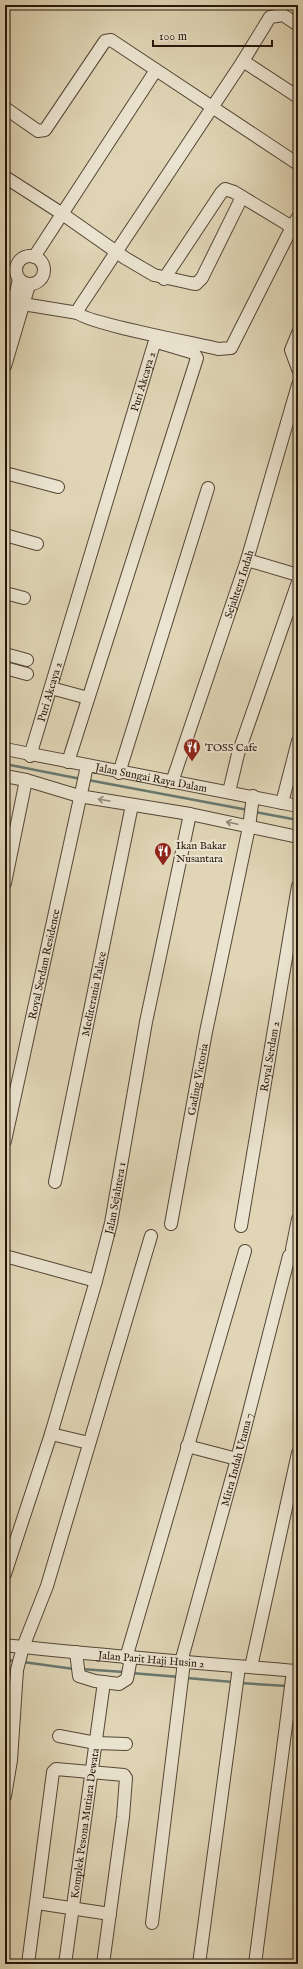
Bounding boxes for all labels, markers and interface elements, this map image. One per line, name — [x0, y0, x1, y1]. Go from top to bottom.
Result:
scale bar — [153, 22, 272, 48]
text: 100 m — [159, 29, 187, 44]
street label: Puri Akcaya 2 — [128, 350, 159, 413]
street label: Sejahtera Indah — [222, 548, 258, 620]
street label: Puri Akcaya 2 — [35, 661, 66, 724]
restaurant icon: TOSS Cafe — [182, 737, 202, 762]
place label: TOSS Cafe — [205, 741, 257, 755]
street label: Jalan Sungai Raya Dalam — [92, 760, 209, 796]
one-way arrow — [98, 796, 111, 804]
one-way arrow — [226, 819, 239, 827]
place label: Ikan Bakar Nusantara — [176, 839, 226, 866]
restaurant icon: Ikan Bakar Nusantara — [153, 841, 173, 866]
street label: Royal Serdam Residence — [26, 908, 64, 1021]
street label: Mediterania Palace — [79, 950, 110, 1038]
street label: Royal Serdam 2 — [258, 1020, 283, 1093]
street label: Gading Victoria — [185, 1042, 212, 1117]
street label: Jalan Sejahtera 1 — [102, 1161, 129, 1238]
street label: Mitra Indah Utama 7 — [218, 1411, 257, 1508]
street label: Jalan Parit Haji Husin 2 — [95, 1648, 205, 1671]
street label: Komplek Pesona Mutiara Dewata — [68, 1747, 103, 1900]

